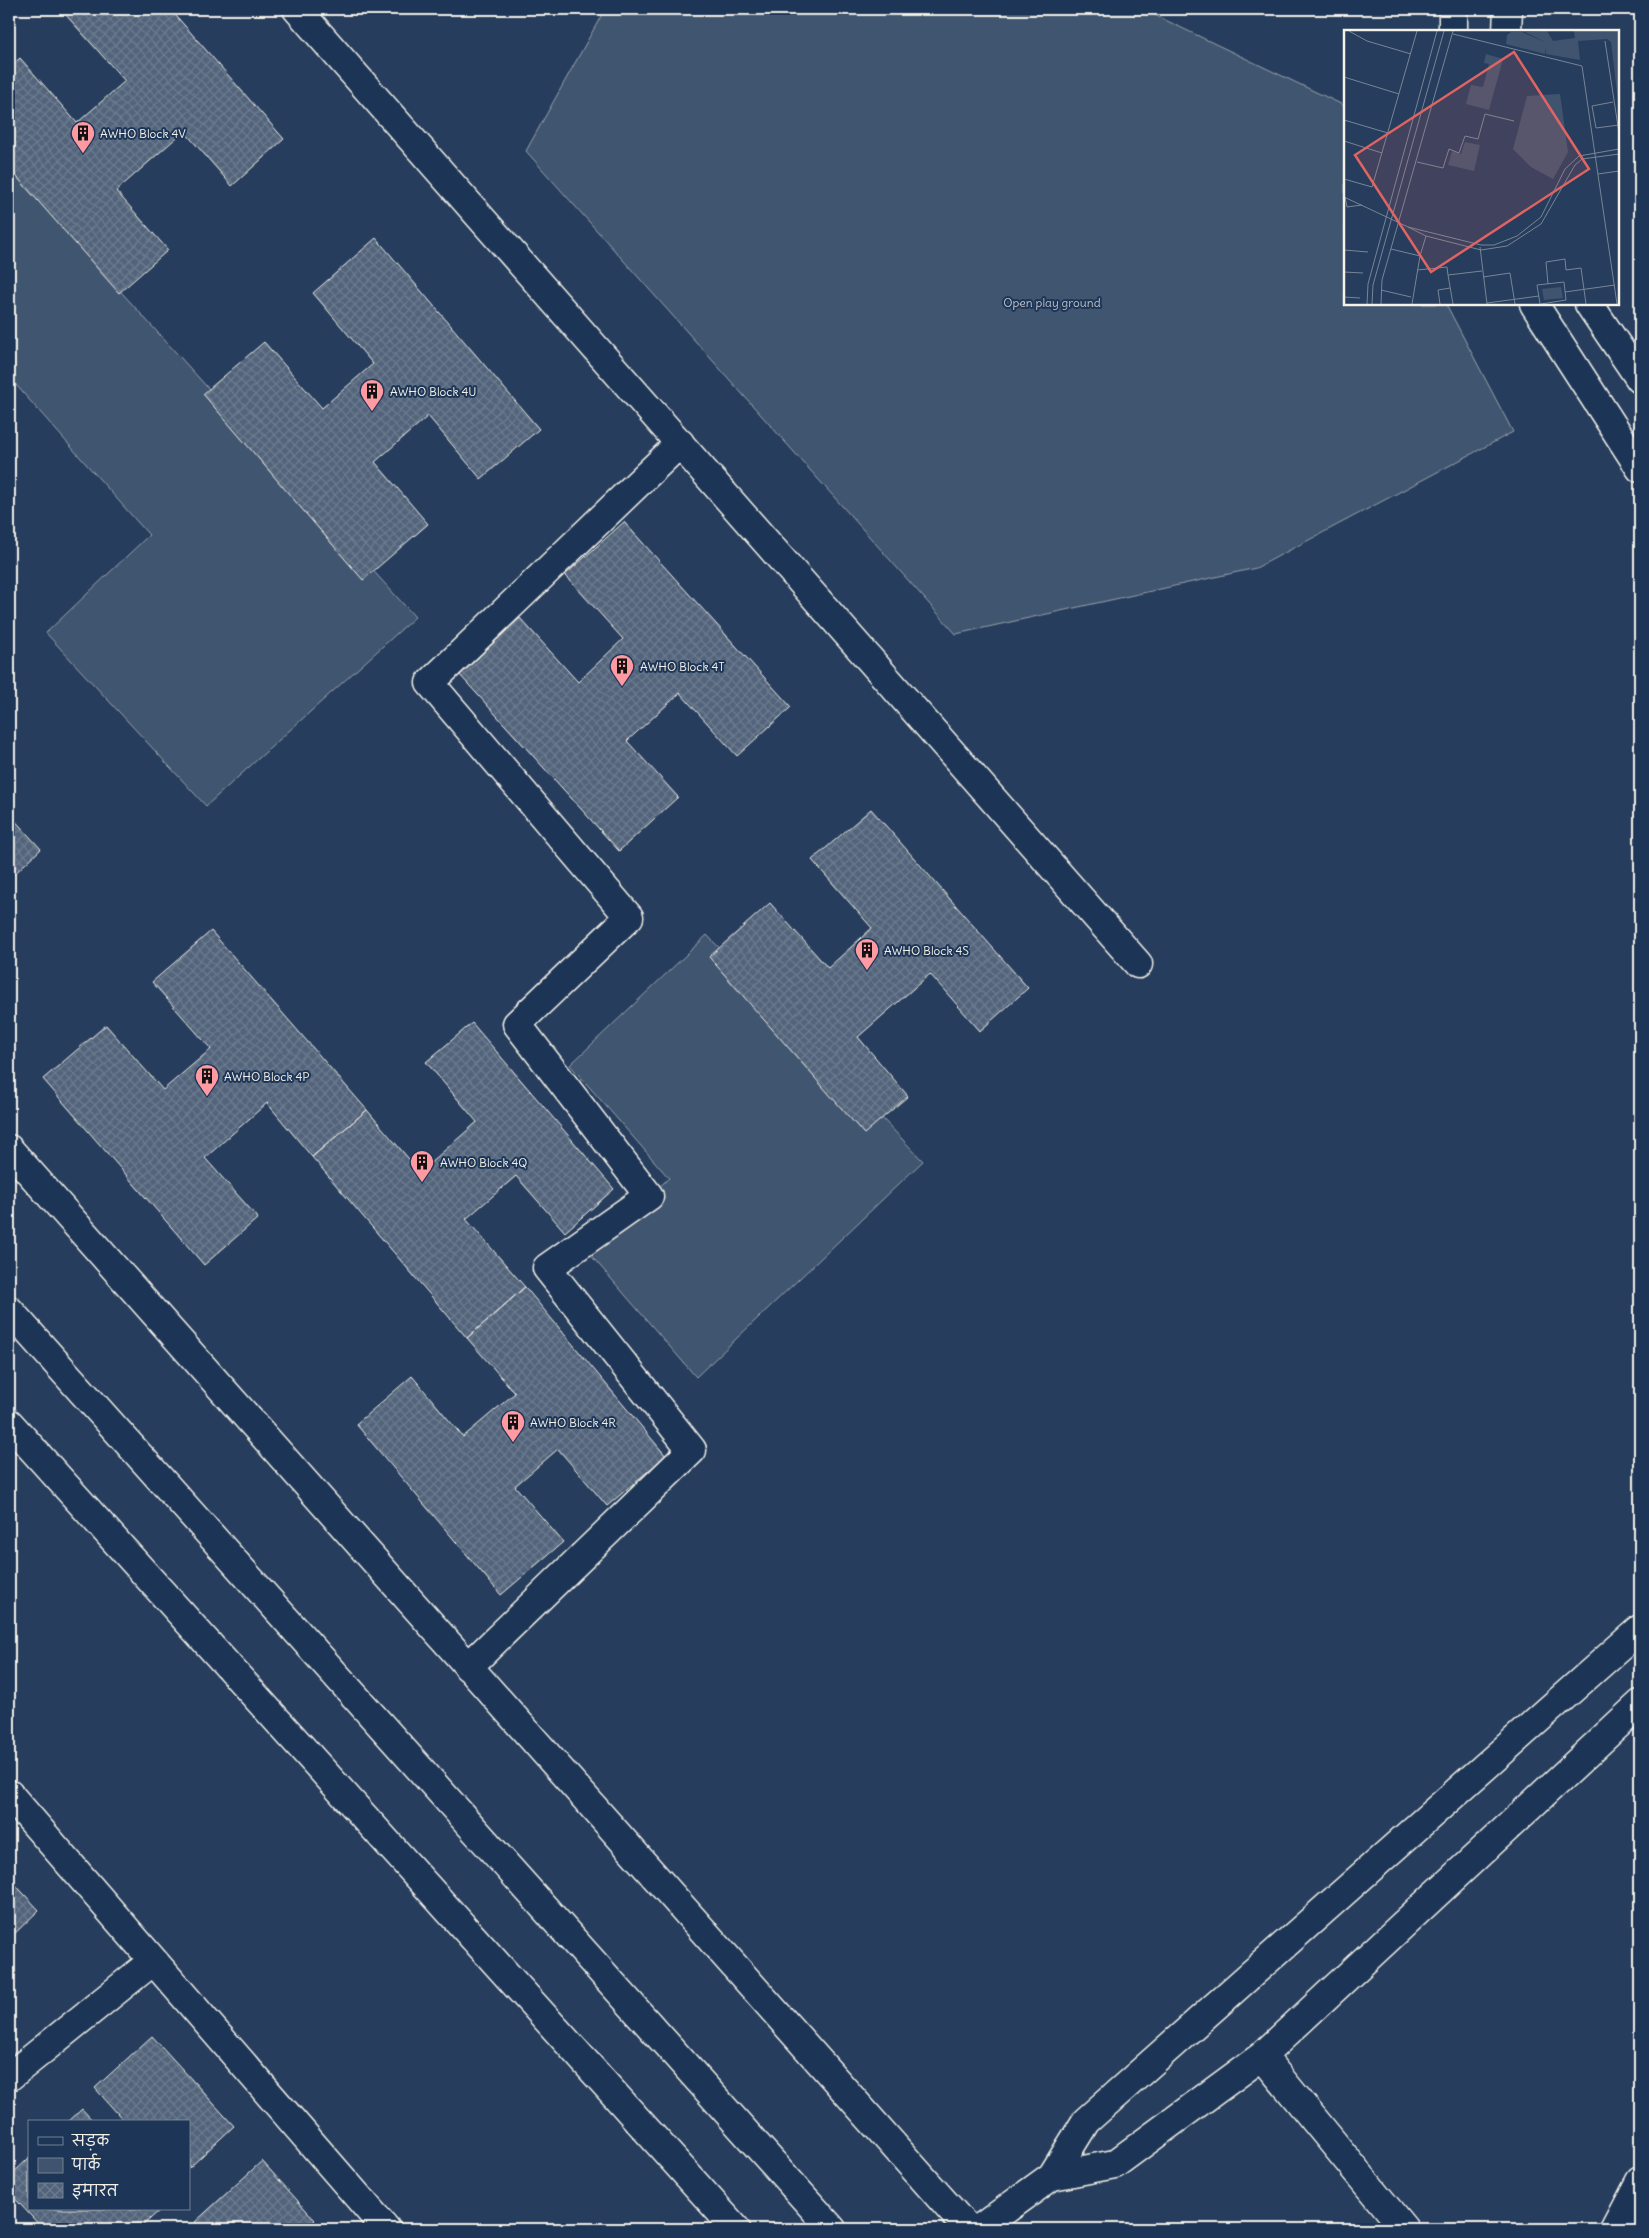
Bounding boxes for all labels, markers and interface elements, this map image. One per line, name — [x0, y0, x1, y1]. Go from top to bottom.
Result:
inset map — [1344, 30, 1619, 305]
building icon: AWHO Block 4V — [70, 120, 96, 154]
place label: AWHO Block 4V — [100, 126, 186, 141]
park label: Open play ground — [1003, 295, 1101, 310]
building icon: AWHO Block 4U — [359, 378, 385, 412]
place label: AWHO Block 4U — [390, 384, 477, 399]
building icon: AWHO Block 4T — [609, 653, 635, 687]
place label: AWHO Block 4T — [640, 659, 724, 674]
building icon: AWHO Block 4S — [854, 937, 880, 971]
place label: AWHO Block 4S — [884, 943, 969, 958]
building icon: AWHO Block 4P — [194, 1063, 220, 1097]
place label: AWHO Block 4P — [224, 1069, 310, 1084]
building icon: AWHO Block 4Q — [409, 1149, 435, 1183]
place label: AWHO Block 4Q — [440, 1155, 527, 1170]
building icon: AWHO Block 4R — [500, 1409, 526, 1443]
place label: AWHO Block 4R — [530, 1415, 616, 1430]
legend — [28, 2120, 190, 2210]
text: सड़क — [71, 2131, 110, 2151]
text: पार्क — [71, 2153, 102, 2174]
text: इमारत — [72, 2181, 119, 2200]

